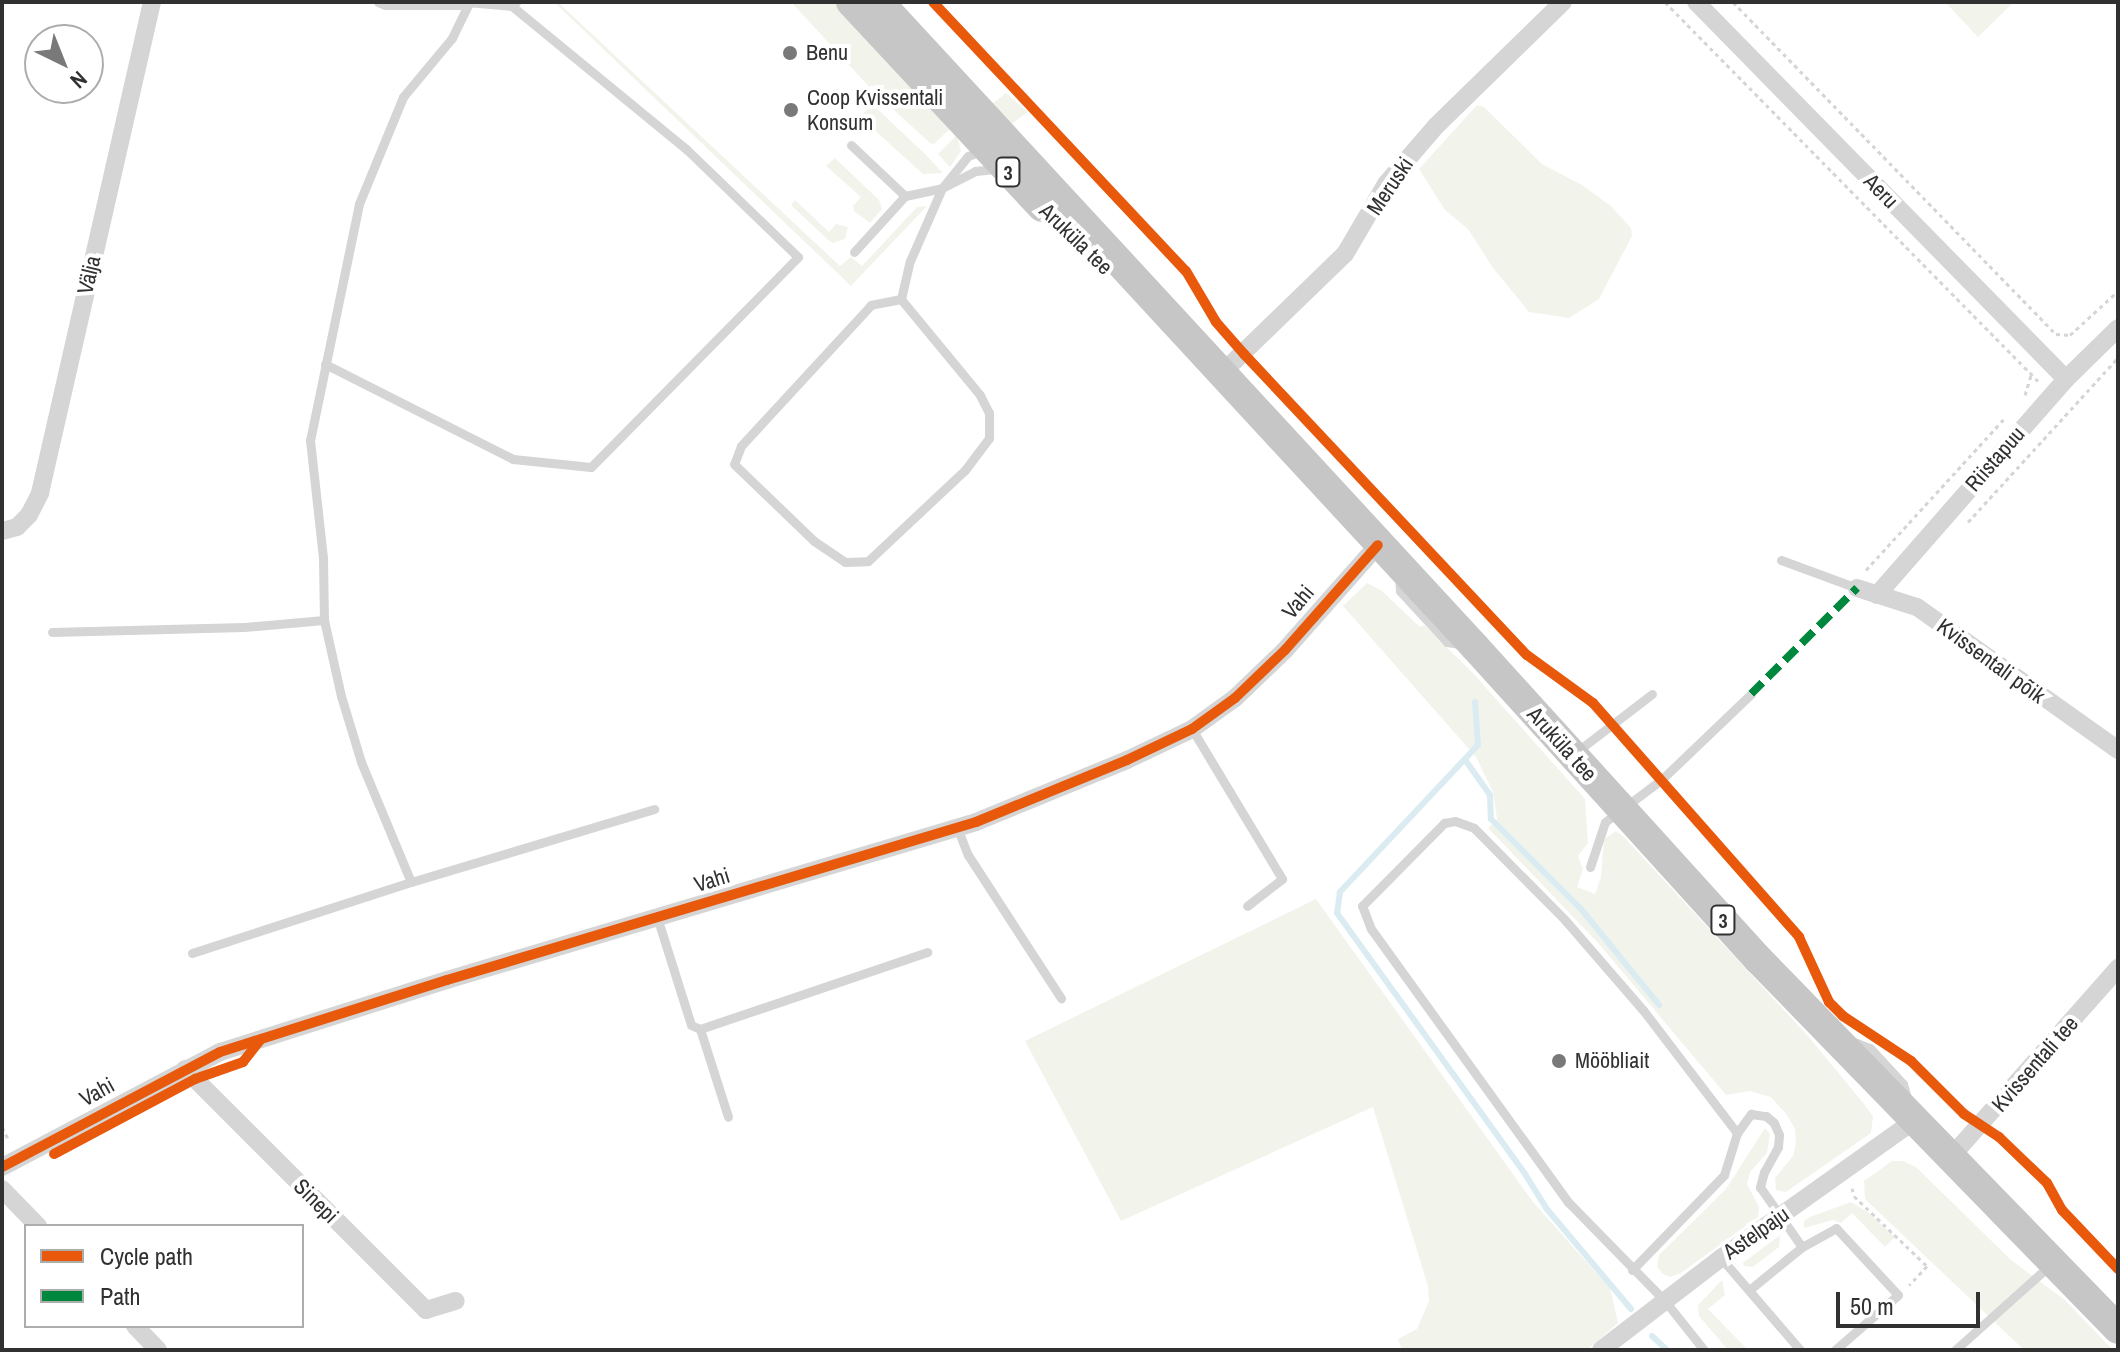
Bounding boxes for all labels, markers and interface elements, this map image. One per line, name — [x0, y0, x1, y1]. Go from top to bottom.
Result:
north arrow — [24, 24, 104, 104]
place label: Benu — [806, 40, 848, 66]
marker: Benu — [781, 44, 799, 62]
text: N — [64, 65, 94, 96]
place label: Coop Kvissentali Konsum — [807, 84, 943, 136]
marker: Coop Kvissentali Konsum — [782, 101, 800, 119]
street label: Meruski — [1361, 152, 1419, 220]
road number: 3 — [994, 156, 1022, 188]
street label: Aeru — [1858, 168, 1904, 214]
street label: Aruküla tee — [1034, 198, 1118, 280]
street label: Välja — [72, 253, 106, 297]
street label: Riistapuu — [1960, 421, 2030, 497]
street label: Vahi — [1276, 580, 1320, 624]
street label: Kvissentali põik — [1932, 613, 2050, 709]
street label: Aruküla tee — [1522, 701, 1602, 787]
street label: Vahi — [691, 862, 733, 898]
road number: 3 — [1709, 904, 1737, 936]
street label: Kvissentali tee — [1986, 1011, 2084, 1117]
place label: Mööbliait — [1575, 1048, 1649, 1074]
marker: Mööbliait — [1550, 1052, 1568, 1070]
street label: Vahi — [75, 1072, 119, 1112]
street label: Sinepi — [288, 1173, 344, 1229]
street label: Astelpaju — [1718, 1201, 1794, 1265]
legend — [24, 1224, 304, 1328]
text: Cycle path — [100, 1240, 193, 1272]
scale bar — [1840, 1276, 1984, 1326]
text: Path — [100, 1280, 141, 1312]
text: 50 m — [1850, 1290, 1894, 1322]

